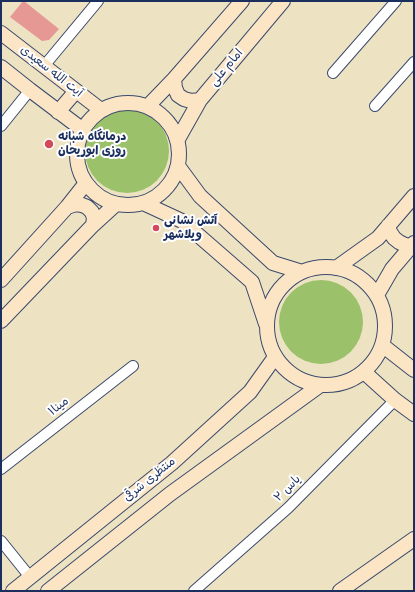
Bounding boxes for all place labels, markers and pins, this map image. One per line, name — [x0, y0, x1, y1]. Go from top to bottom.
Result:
place label: درمانگاه شبانه روزی ابوریحان — [58, 130, 126, 158]
marker: درمانگاه شبانه روزی ابوریحان — [43, 138, 55, 150]
place label: آتش نشانی ویلاشهر — [164, 214, 217, 242]
marker: آتش نشانی ویلاشهر — [151, 223, 161, 233]

